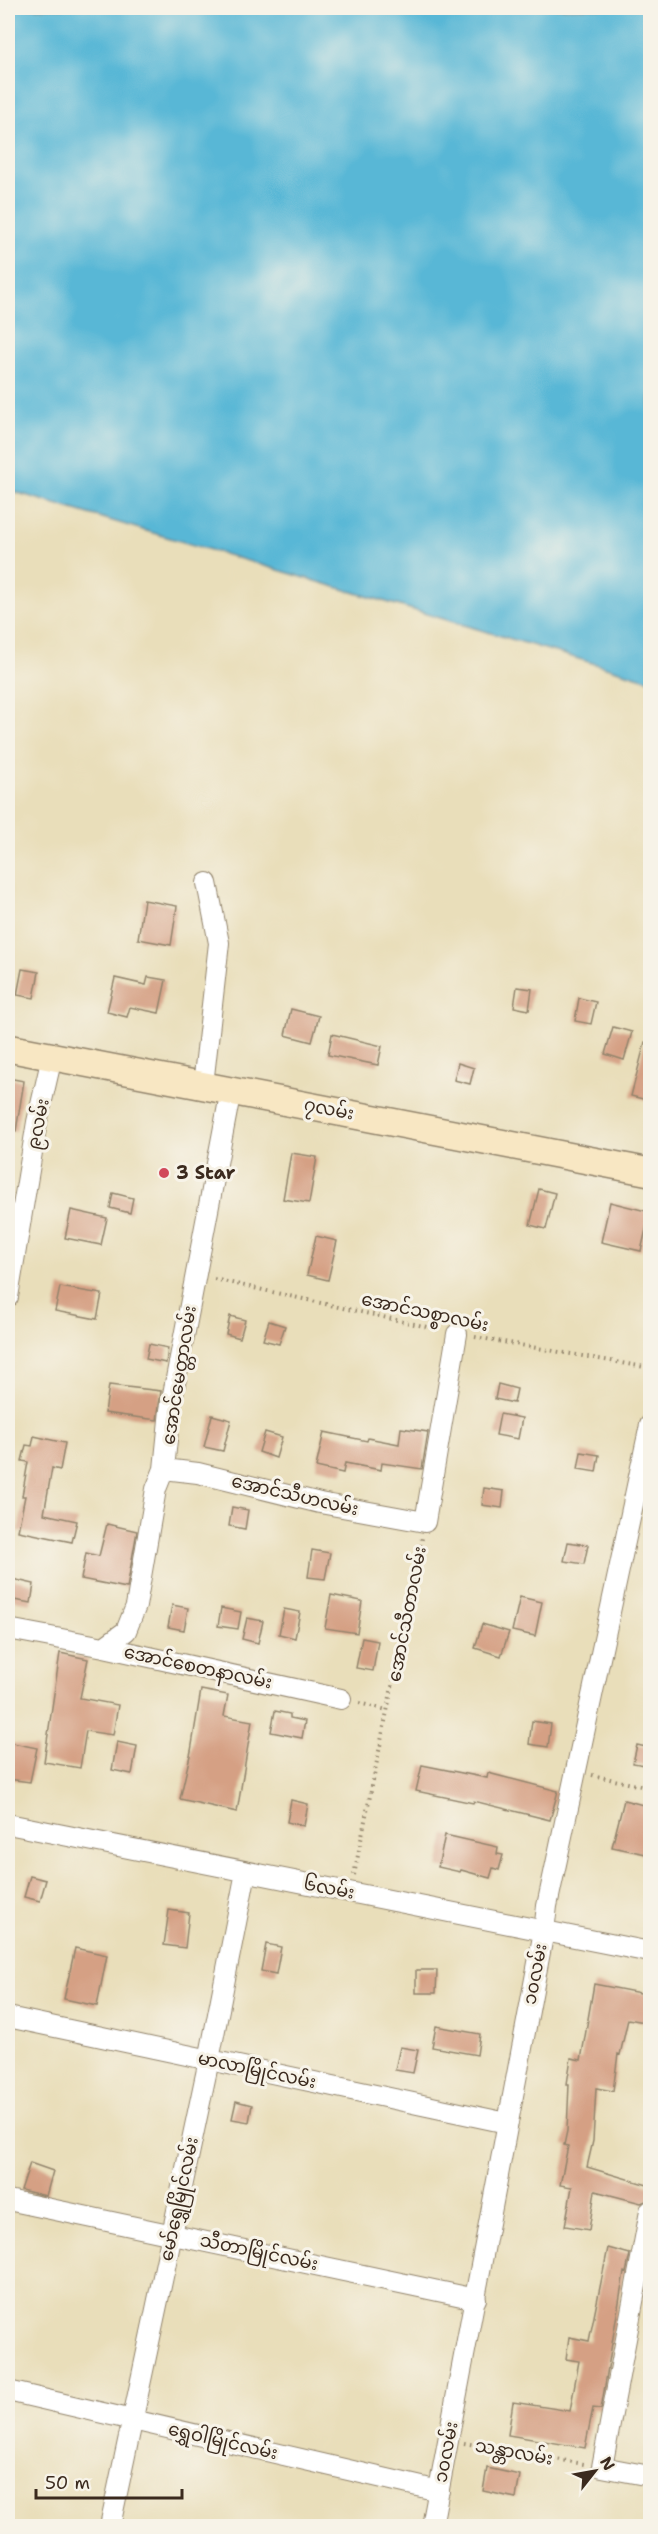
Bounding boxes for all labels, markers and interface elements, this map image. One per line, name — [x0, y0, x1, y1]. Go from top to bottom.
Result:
street label: ၇လမ်း — [301, 1091, 356, 1129]
street label: ၉လမ်း — [20, 1096, 58, 1152]
place label: 3 Star — [176, 1161, 236, 1185]
marker: 3 Star — [157, 1166, 171, 1180]
street label: အောင်သစ္စာလမ်း — [358, 1286, 491, 1341]
street label: အောင်မေတ္တာလမ်း — [155, 1304, 205, 1447]
street label: အောင်သီဟလမ်း — [229, 1467, 361, 1521]
street label: အောင်သီတာလမ်း — [380, 1544, 432, 1684]
street label: အောင်စေတနာလမ်း — [121, 1639, 274, 1697]
street label: ၆လမ်း — [301, 1870, 357, 1905]
street label: ၁၀လမ်း — [516, 1941, 553, 2007]
street label: မာလာမြိုင်လမ်း — [195, 2044, 319, 2097]
street label: မော်ရွှေမြိုင်လမ်း — [152, 2134, 207, 2264]
street label: သီတာမြိုင်လမ်း — [197, 2226, 321, 2279]
street label: ရွှေဝါမြိုင်လမ်း — [165, 2415, 281, 2468]
street label: ၁၀လမ်း — [427, 2419, 464, 2485]
street label: သန္တာလမ်း — [473, 2432, 555, 2474]
north arrow — [565, 2441, 625, 2501]
text: N — [595, 2453, 620, 2474]
scale bar — [36, 2462, 182, 2500]
text: 50 m — [45, 2471, 90, 2495]

